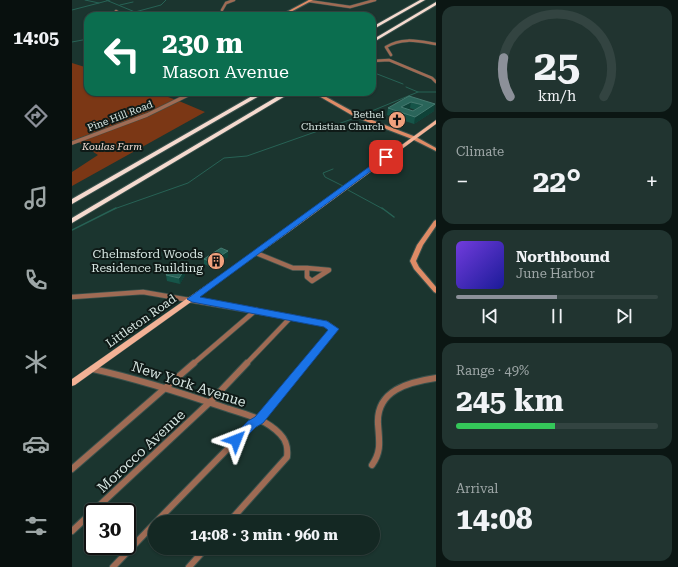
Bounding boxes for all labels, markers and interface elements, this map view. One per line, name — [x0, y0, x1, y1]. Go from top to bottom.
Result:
text: 14:05 — [13, 27, 59, 48]
text: 230 m — [162, 27, 243, 60]
icon: left — [96, 28, 148, 80]
text: 25 — [534, 41, 580, 90]
text: Mason Avenue — [162, 61, 289, 82]
text: km/h — [538, 88, 576, 104]
street label: Pine Hill Road — [86, 98, 155, 133]
icon: directions — [22, 102, 50, 130]
place label: Bethel Christian Church — [301, 109, 385, 132]
church icon: Bethel Christian Church — [387, 110, 407, 130]
pin — [369, 140, 403, 174]
park label: Koulas Farm — [81, 141, 142, 152]
text: Climate — [456, 144, 504, 159]
icon: arrive — [375, 146, 397, 168]
text: 22° — [533, 164, 581, 199]
text: − — [456, 169, 468, 194]
text: + — [646, 169, 658, 194]
icon: music — [22, 184, 50, 212]
place label: Chelmsford Woods Residence Building — [91, 247, 203, 275]
text: Northbound — [516, 248, 610, 266]
building icon: Chelmsford Woods Residence Building — [206, 251, 226, 271]
icon: phone — [22, 266, 50, 294]
text: June Harbor — [516, 266, 595, 281]
street label: Littleton Road — [103, 291, 179, 350]
icon: previous — [479, 305, 501, 327]
icon: pause — [546, 305, 568, 327]
icon: next — [613, 305, 635, 327]
icon: climate — [22, 348, 50, 376]
street label: New York Avenue — [130, 358, 248, 410]
text: Range · 49% — [456, 363, 529, 378]
text: 245 km — [456, 383, 564, 418]
street label: Morocco Avenue — [94, 406, 188, 496]
position arrow — [215, 419, 257, 461]
icon: car — [22, 430, 50, 458]
text: Arrival — [456, 481, 498, 496]
text: 14:08 — [456, 501, 533, 536]
speed limit sign: 30 — [84, 503, 136, 555]
icon: filters — [22, 512, 50, 540]
text: 14:08 · 3 min · 960 m — [190, 526, 338, 544]

